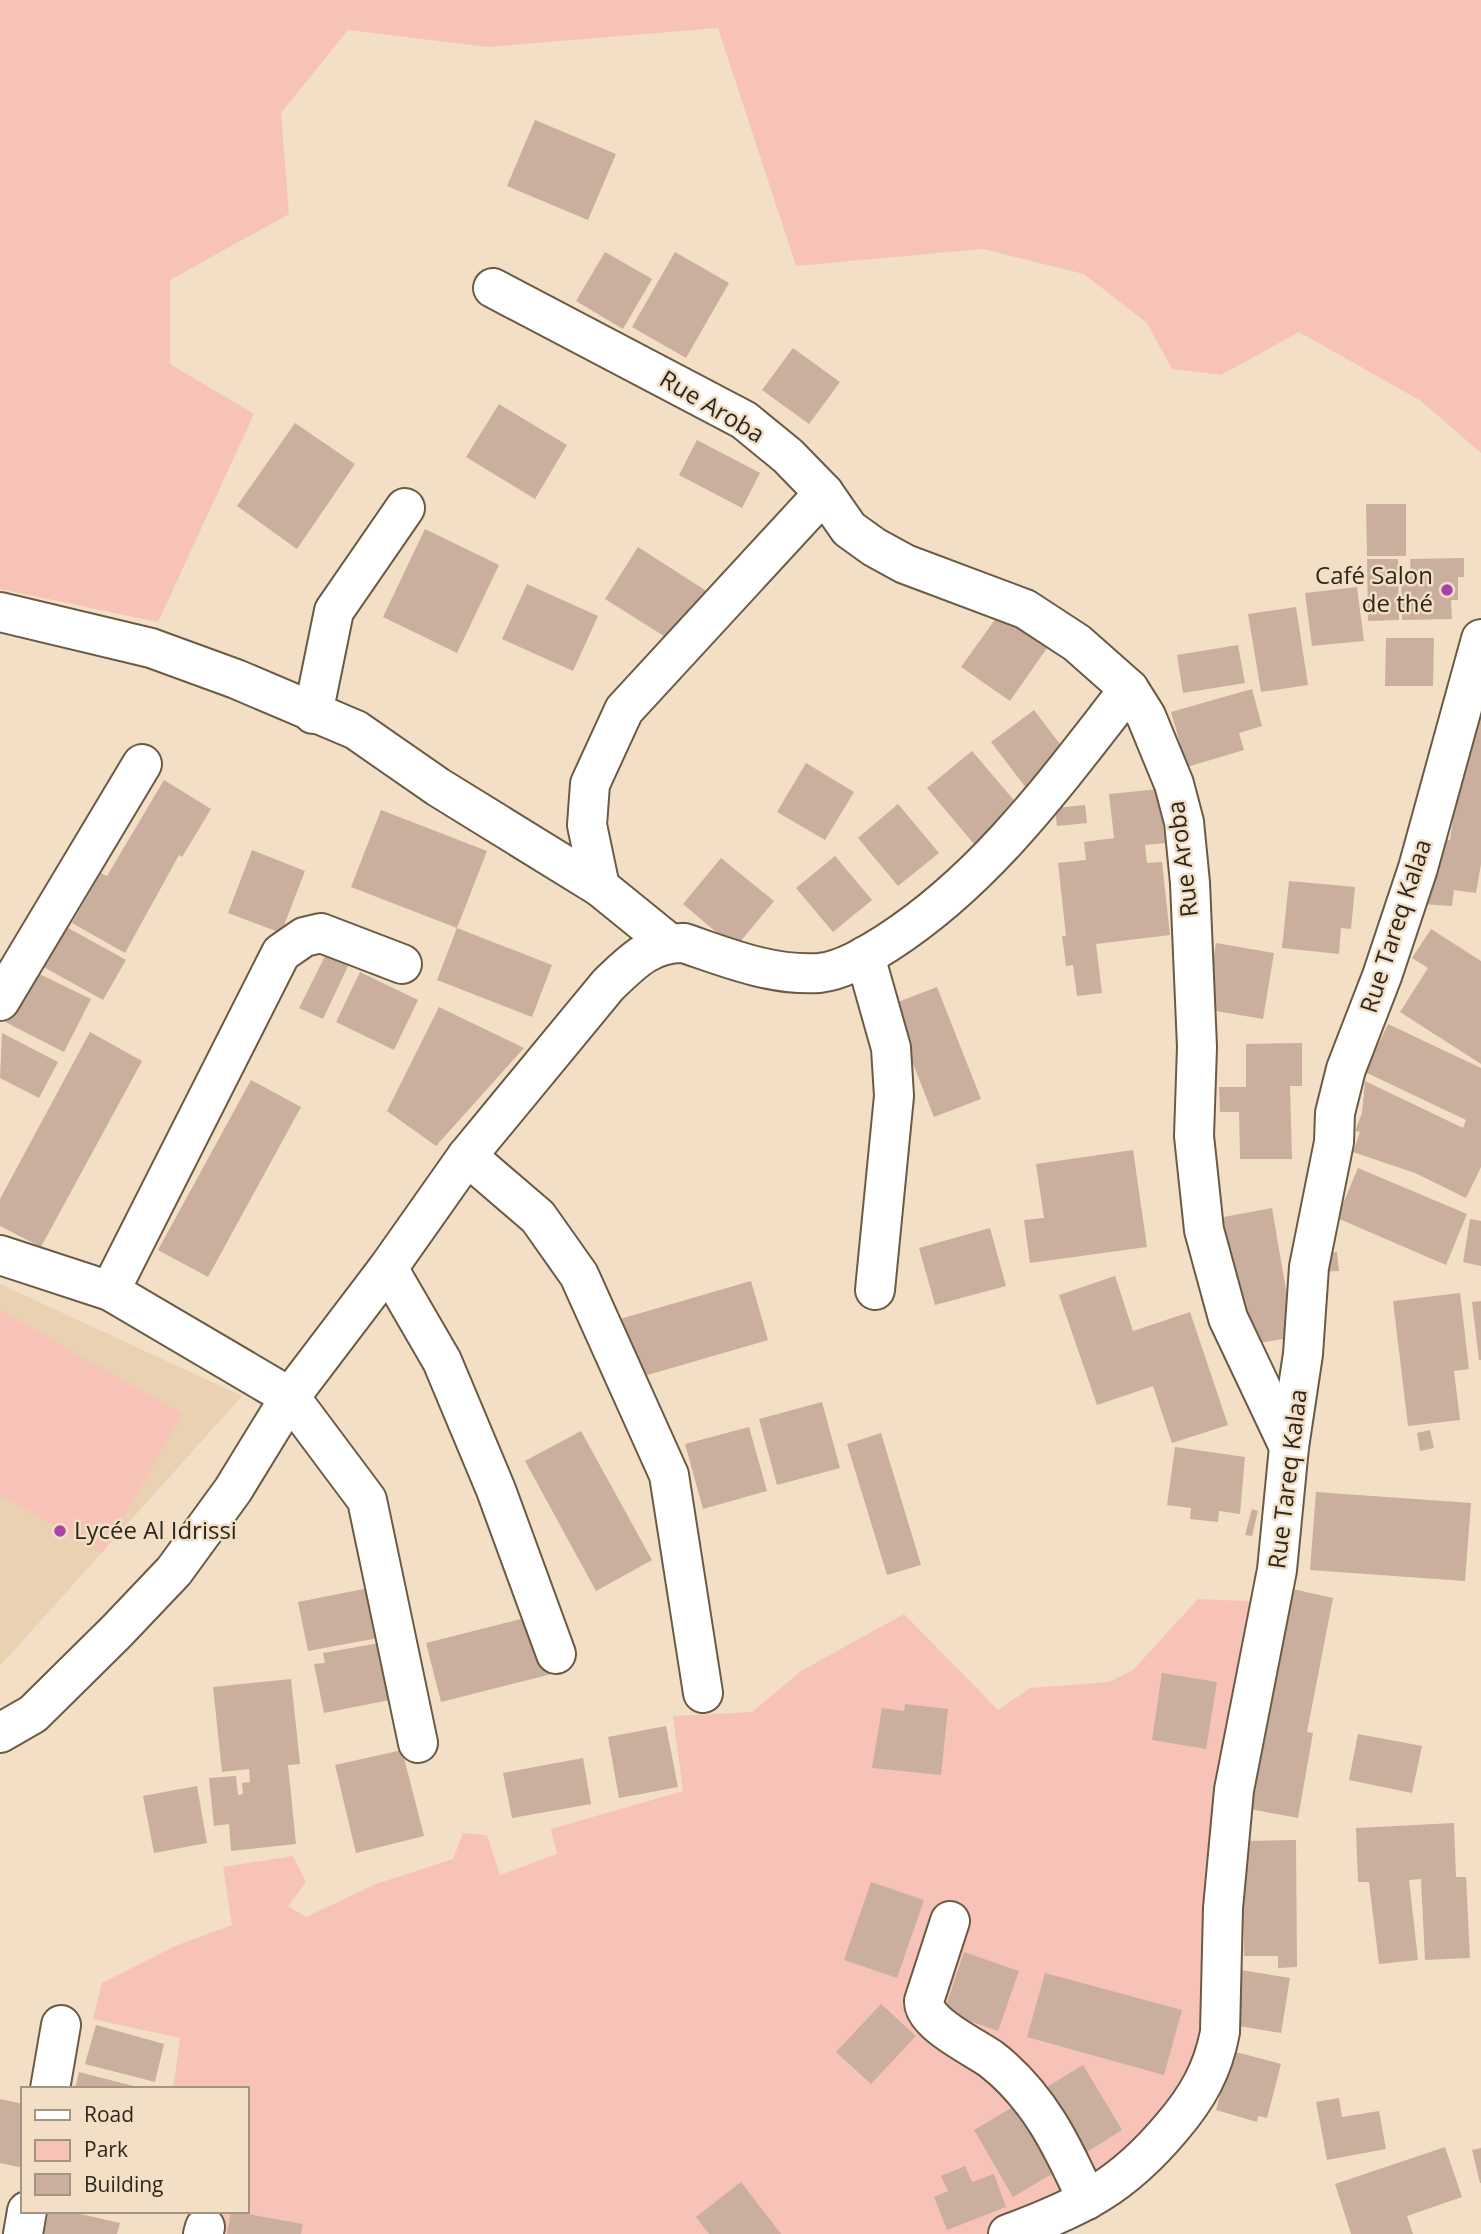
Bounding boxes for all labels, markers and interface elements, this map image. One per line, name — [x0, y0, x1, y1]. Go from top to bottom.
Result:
street label: Rue Aroba — [654, 362, 771, 450]
place label: Café Salon de thé — [1315, 558, 1433, 619]
marker: Café Salon de thé — [1439, 582, 1455, 598]
street label: Rue Aroba — [1158, 799, 1205, 919]
street label: Rue Tareq Kalaa — [1351, 834, 1438, 1017]
street label: Rue Tareq Kalaa — [1259, 1387, 1314, 1571]
place label: Lycée Al Idrissi — [74, 1513, 237, 1546]
marker: Lycée Al Idrissi — [52, 1523, 68, 1539]
legend — [21, 2087, 248, 2213]
text: Road — [84, 2100, 134, 2128]
text: Park — [84, 2135, 128, 2163]
text: Building — [84, 2170, 163, 2198]

